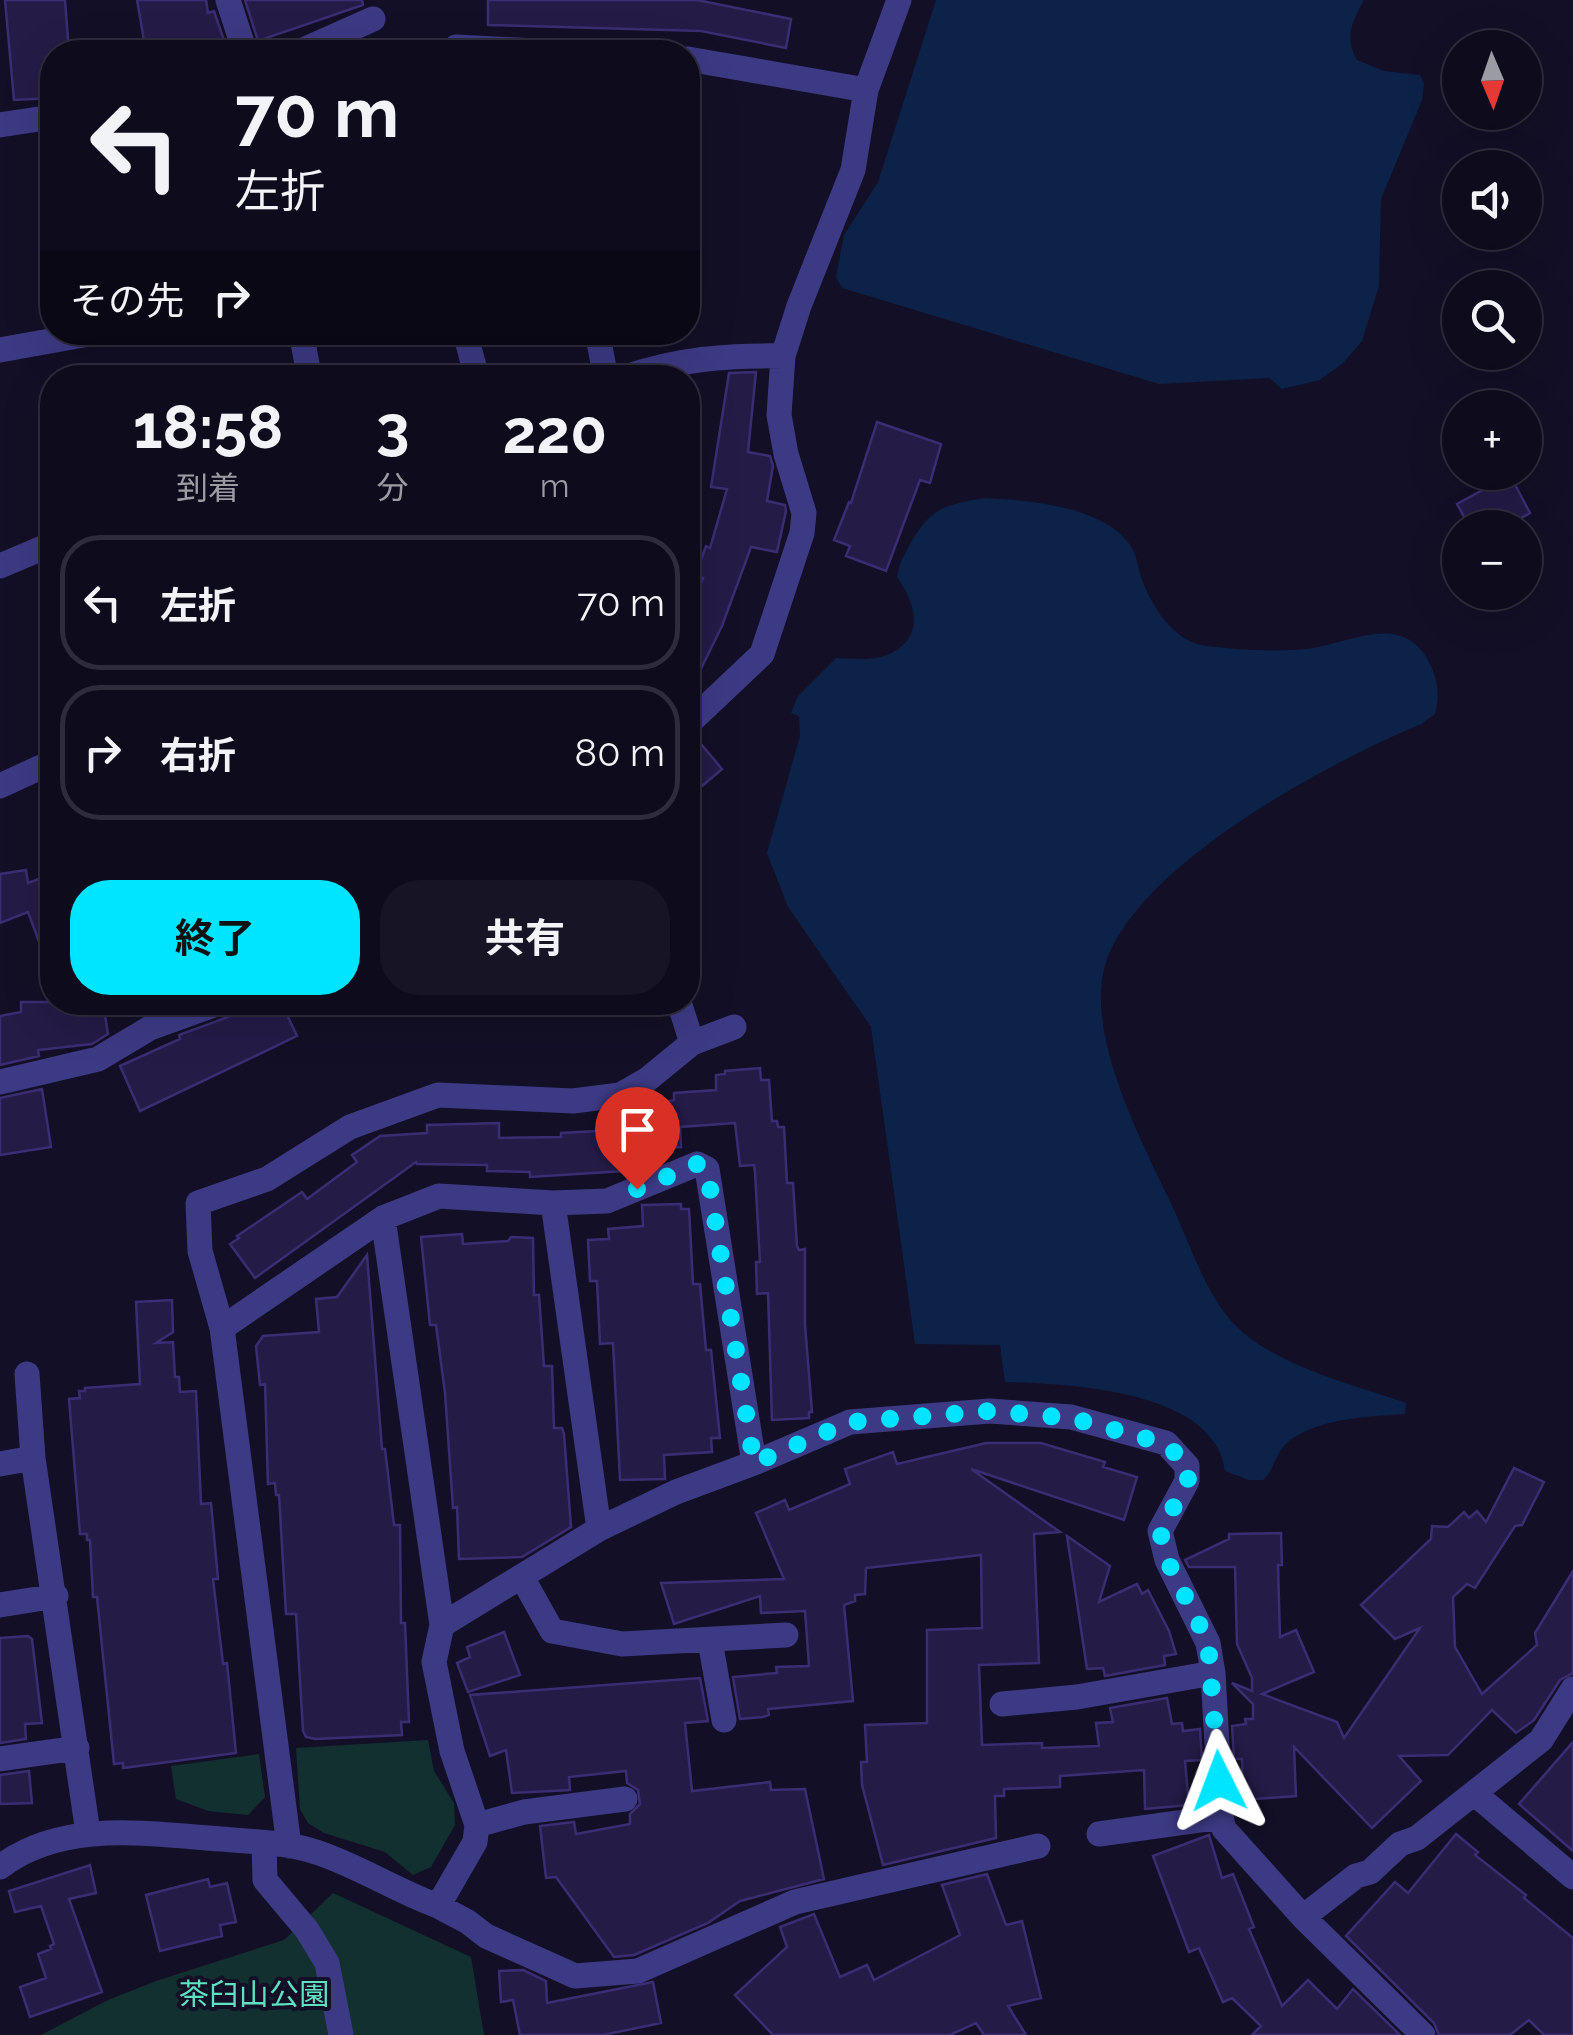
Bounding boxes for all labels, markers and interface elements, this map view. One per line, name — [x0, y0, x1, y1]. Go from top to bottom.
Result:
north arrow — [1442, 30, 1542, 130]
map controls — [1442, 30, 1542, 610]
text: 70 m — [235, 71, 399, 153]
icon: left — [70, 80, 200, 210]
button: sound — [1442, 150, 1542, 250]
text: 左折 — [235, 165, 325, 218]
icon: right — [204, 270, 259, 325]
button: search — [1442, 270, 1542, 370]
text: その先 — [70, 278, 184, 323]
button: + — [1442, 390, 1542, 490]
text: 18:58 — [133, 392, 283, 462]
text: 3 — [376, 392, 410, 462]
text: 220 — [502, 397, 607, 467]
text: m — [540, 467, 569, 504]
text: 到着 — [176, 469, 240, 506]
text: 分 — [377, 469, 409, 506]
button: − — [1442, 510, 1542, 610]
icon: left — [75, 575, 130, 630]
text: 70 m — [577, 580, 665, 625]
text: 左折 — [160, 583, 236, 628]
icon: right — [75, 725, 130, 780]
text: 80 m — [575, 730, 665, 775]
text: 右折 — [160, 733, 236, 778]
button: 終了 — [70, 880, 360, 995]
button: 共有 — [380, 880, 670, 995]
pin — [595, 1087, 680, 1190]
icon: arrive — [610, 1102, 665, 1157]
position arrow — [1167, 1729, 1271, 1833]
park label: 茶臼山公園 — [179, 1977, 329, 2012]

